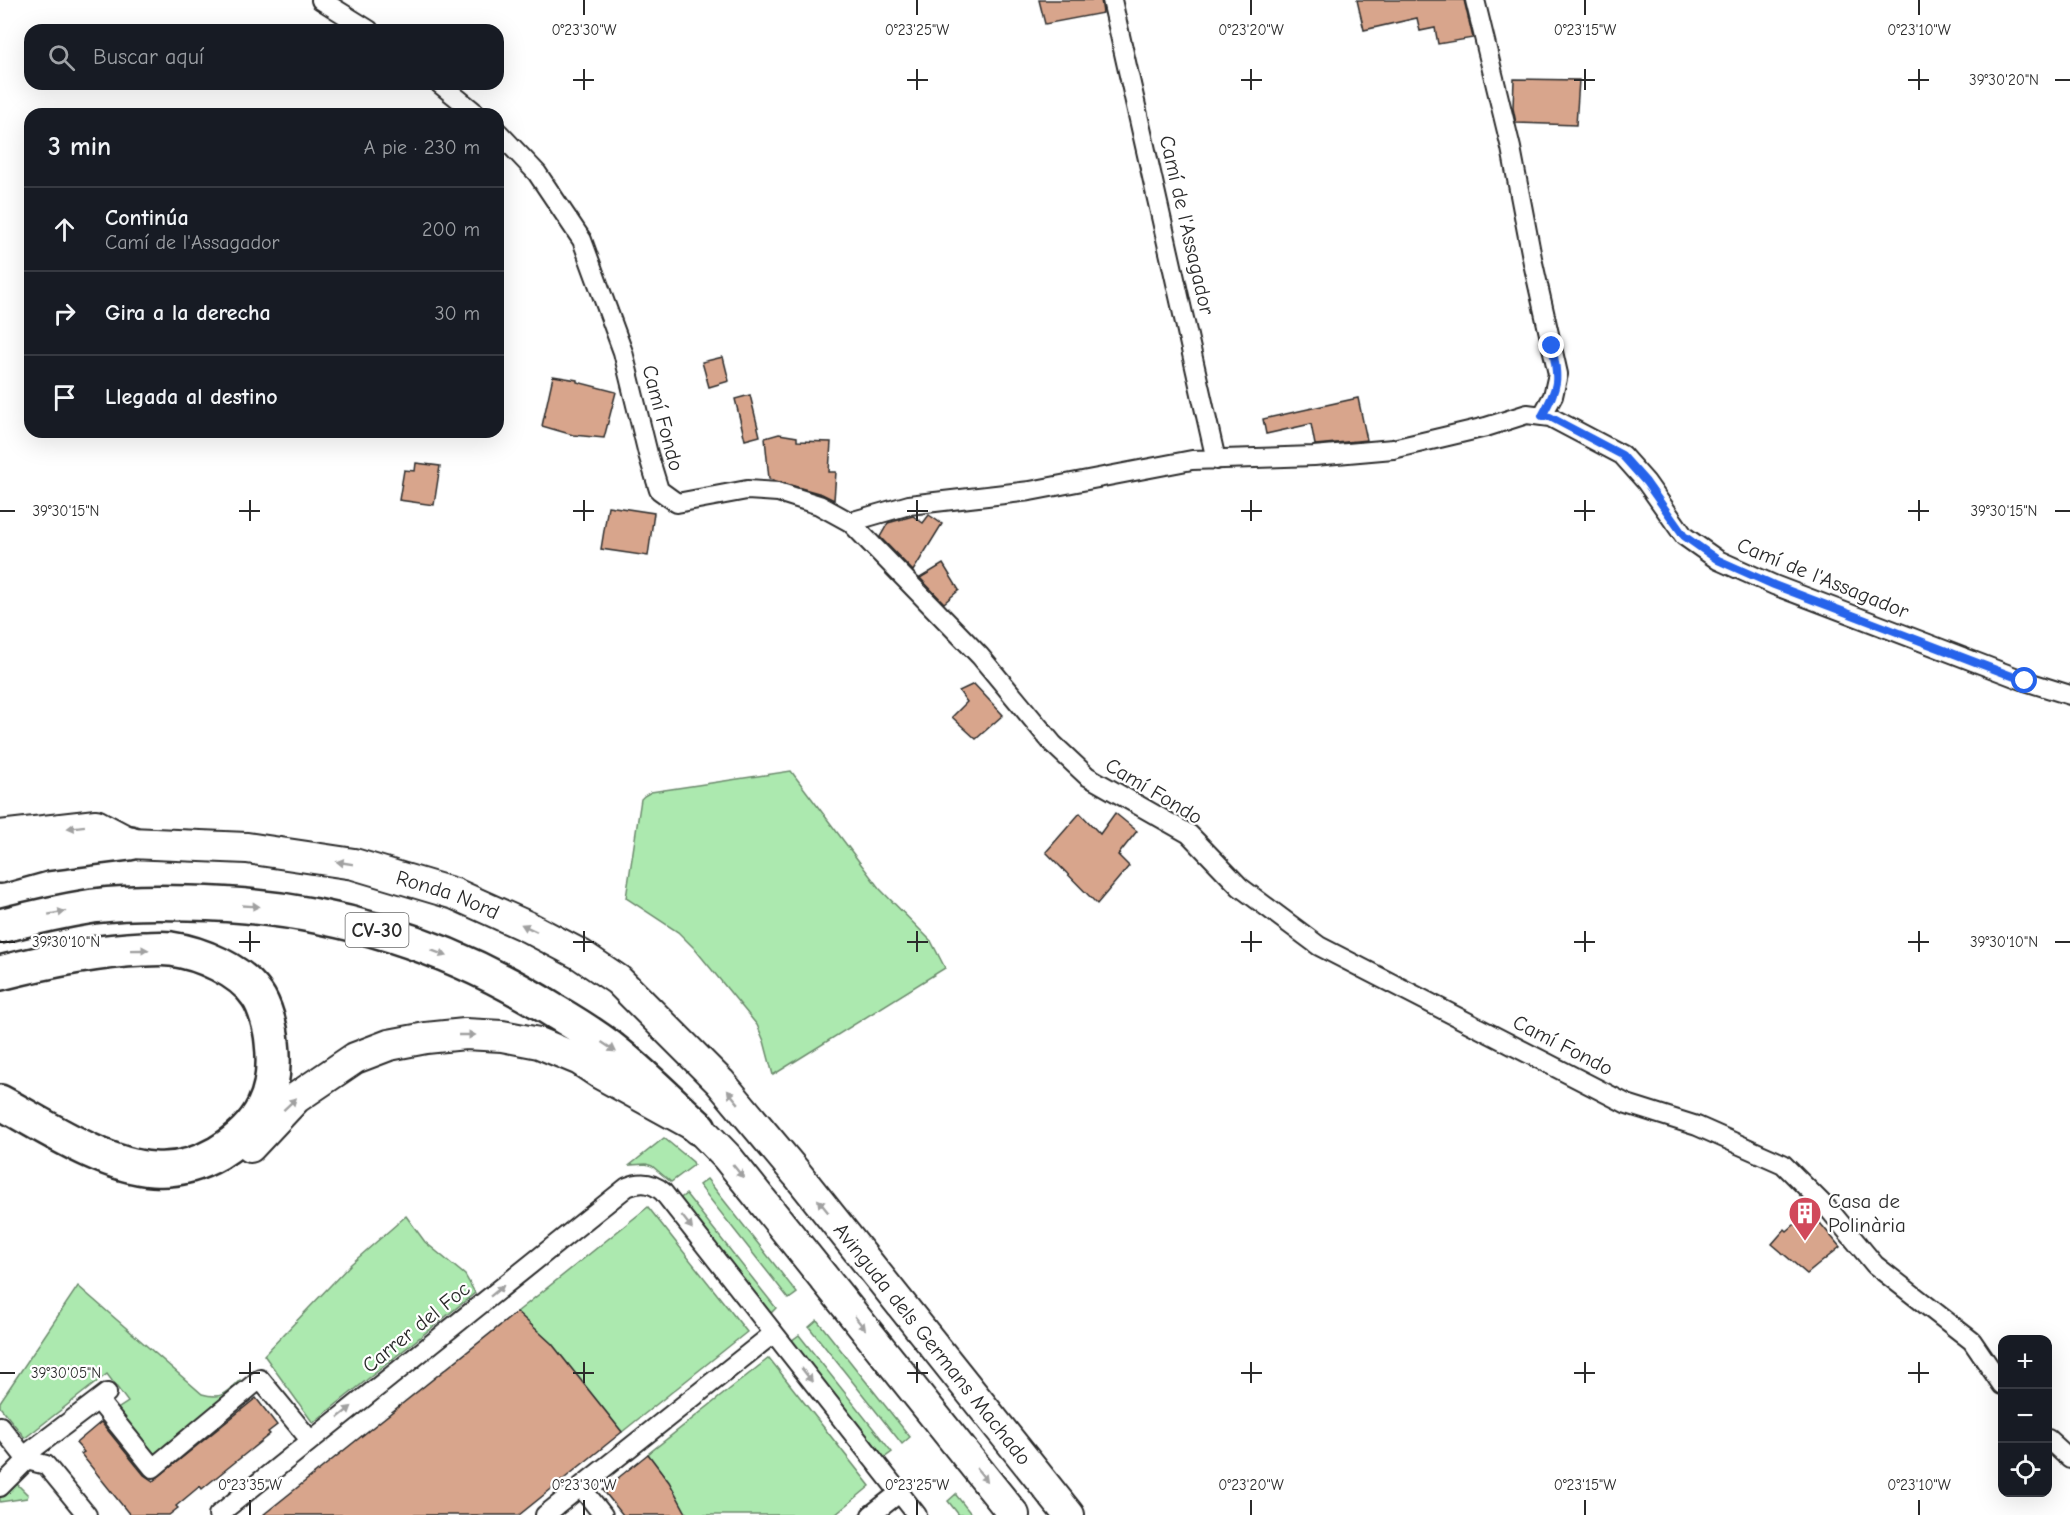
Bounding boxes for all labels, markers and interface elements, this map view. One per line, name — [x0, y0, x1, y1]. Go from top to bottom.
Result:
text: 0°23'30"W — [551, 21, 617, 39]
text: 0°23'25"W — [885, 21, 949, 39]
text: 0°23'20"W — [1218, 21, 1284, 39]
text: 0°23'15"W — [1554, 21, 1616, 39]
text: 0°23'10"W — [1887, 21, 1951, 39]
search box — [24, 24, 504, 90]
icon: search — [45, 41, 78, 74]
text: Buscar aquí — [93, 44, 204, 70]
text: 39°30'20"N — [1969, 71, 2039, 89]
text: 3 min — [48, 132, 111, 162]
street label: Camí de l'Assagador — [1155, 133, 1219, 318]
text: A pie · 230 m — [364, 136, 480, 159]
text: Continúa — [105, 205, 189, 231]
icon: ahead — [48, 213, 81, 246]
text: 200 m — [422, 218, 480, 241]
text: Camí de l'Assagador — [105, 231, 280, 254]
icon: right — [48, 297, 81, 330]
text: Gira a la derecha — [105, 300, 271, 326]
text: 30 m — [434, 302, 480, 325]
route end — [1538, 332, 1564, 358]
street label: Camí Fondo — [637, 362, 689, 474]
icon: arrive — [48, 381, 81, 414]
text: Llegada al destino — [105, 384, 278, 410]
text: 39°30'15"N — [33, 502, 100, 520]
text: 39°30'15"N — [1971, 502, 2038, 520]
street label: Camí de l'Assagador — [1734, 533, 1913, 624]
route start — [2011, 667, 2037, 693]
street label: Camí Fondo — [1101, 753, 1207, 829]
one-way arrow — [67, 822, 86, 832]
one-way arrow — [336, 858, 355, 867]
street label: Ronda Nord — [393, 865, 503, 924]
one-way arrow — [242, 901, 261, 910]
one-way arrow — [48, 908, 67, 917]
road number: CV-30 — [346, 913, 409, 947]
one-way arrow — [520, 923, 537, 933]
text: 39°30'10"N — [32, 933, 100, 951]
text: 39°30'10"N — [1970, 933, 2038, 951]
one-way arrow — [131, 945, 150, 954]
one-way arrow — [431, 948, 449, 958]
street label: Camí Fondo — [1509, 1010, 1617, 1080]
one-way arrow — [458, 1030, 477, 1040]
one-way arrow — [601, 1041, 617, 1052]
one-way arrow — [727, 1090, 740, 1105]
one-way arrow — [283, 1097, 298, 1111]
one-way arrow — [732, 1163, 744, 1178]
place label: Casa de Polinària — [1828, 1189, 1906, 1237]
building icon: Casa de Polinària — [1787, 1195, 1823, 1242]
one-way arrow — [817, 1199, 829, 1214]
one-way arrow — [680, 1214, 692, 1229]
street label: Avinguda dels Germans Machado — [829, 1218, 1036, 1470]
street label: Carrer del Foc — [357, 1276, 475, 1378]
one-way arrow — [490, 1285, 505, 1297]
one-way arrow — [854, 1315, 867, 1331]
map controls — [1998, 1335, 2052, 1497]
button: + — [1998, 1335, 2052, 1389]
text: 39°30'05"N — [31, 1364, 101, 1382]
one-way arrow — [800, 1368, 812, 1383]
button: − — [1998, 1389, 2052, 1443]
one-way arrow — [337, 1406, 353, 1419]
button: locate — [1998, 1443, 2052, 1497]
one-way arrow — [976, 1467, 989, 1483]
text: 0°23'35"W — [218, 1476, 282, 1494]
text: 0°23'30"W — [551, 1476, 617, 1494]
text: 0°23'25"W — [885, 1476, 949, 1494]
text: 0°23'20"W — [1218, 1476, 1284, 1494]
text: 0°23'15"W — [1554, 1476, 1616, 1494]
text: 0°23'10"W — [1887, 1476, 1951, 1494]

